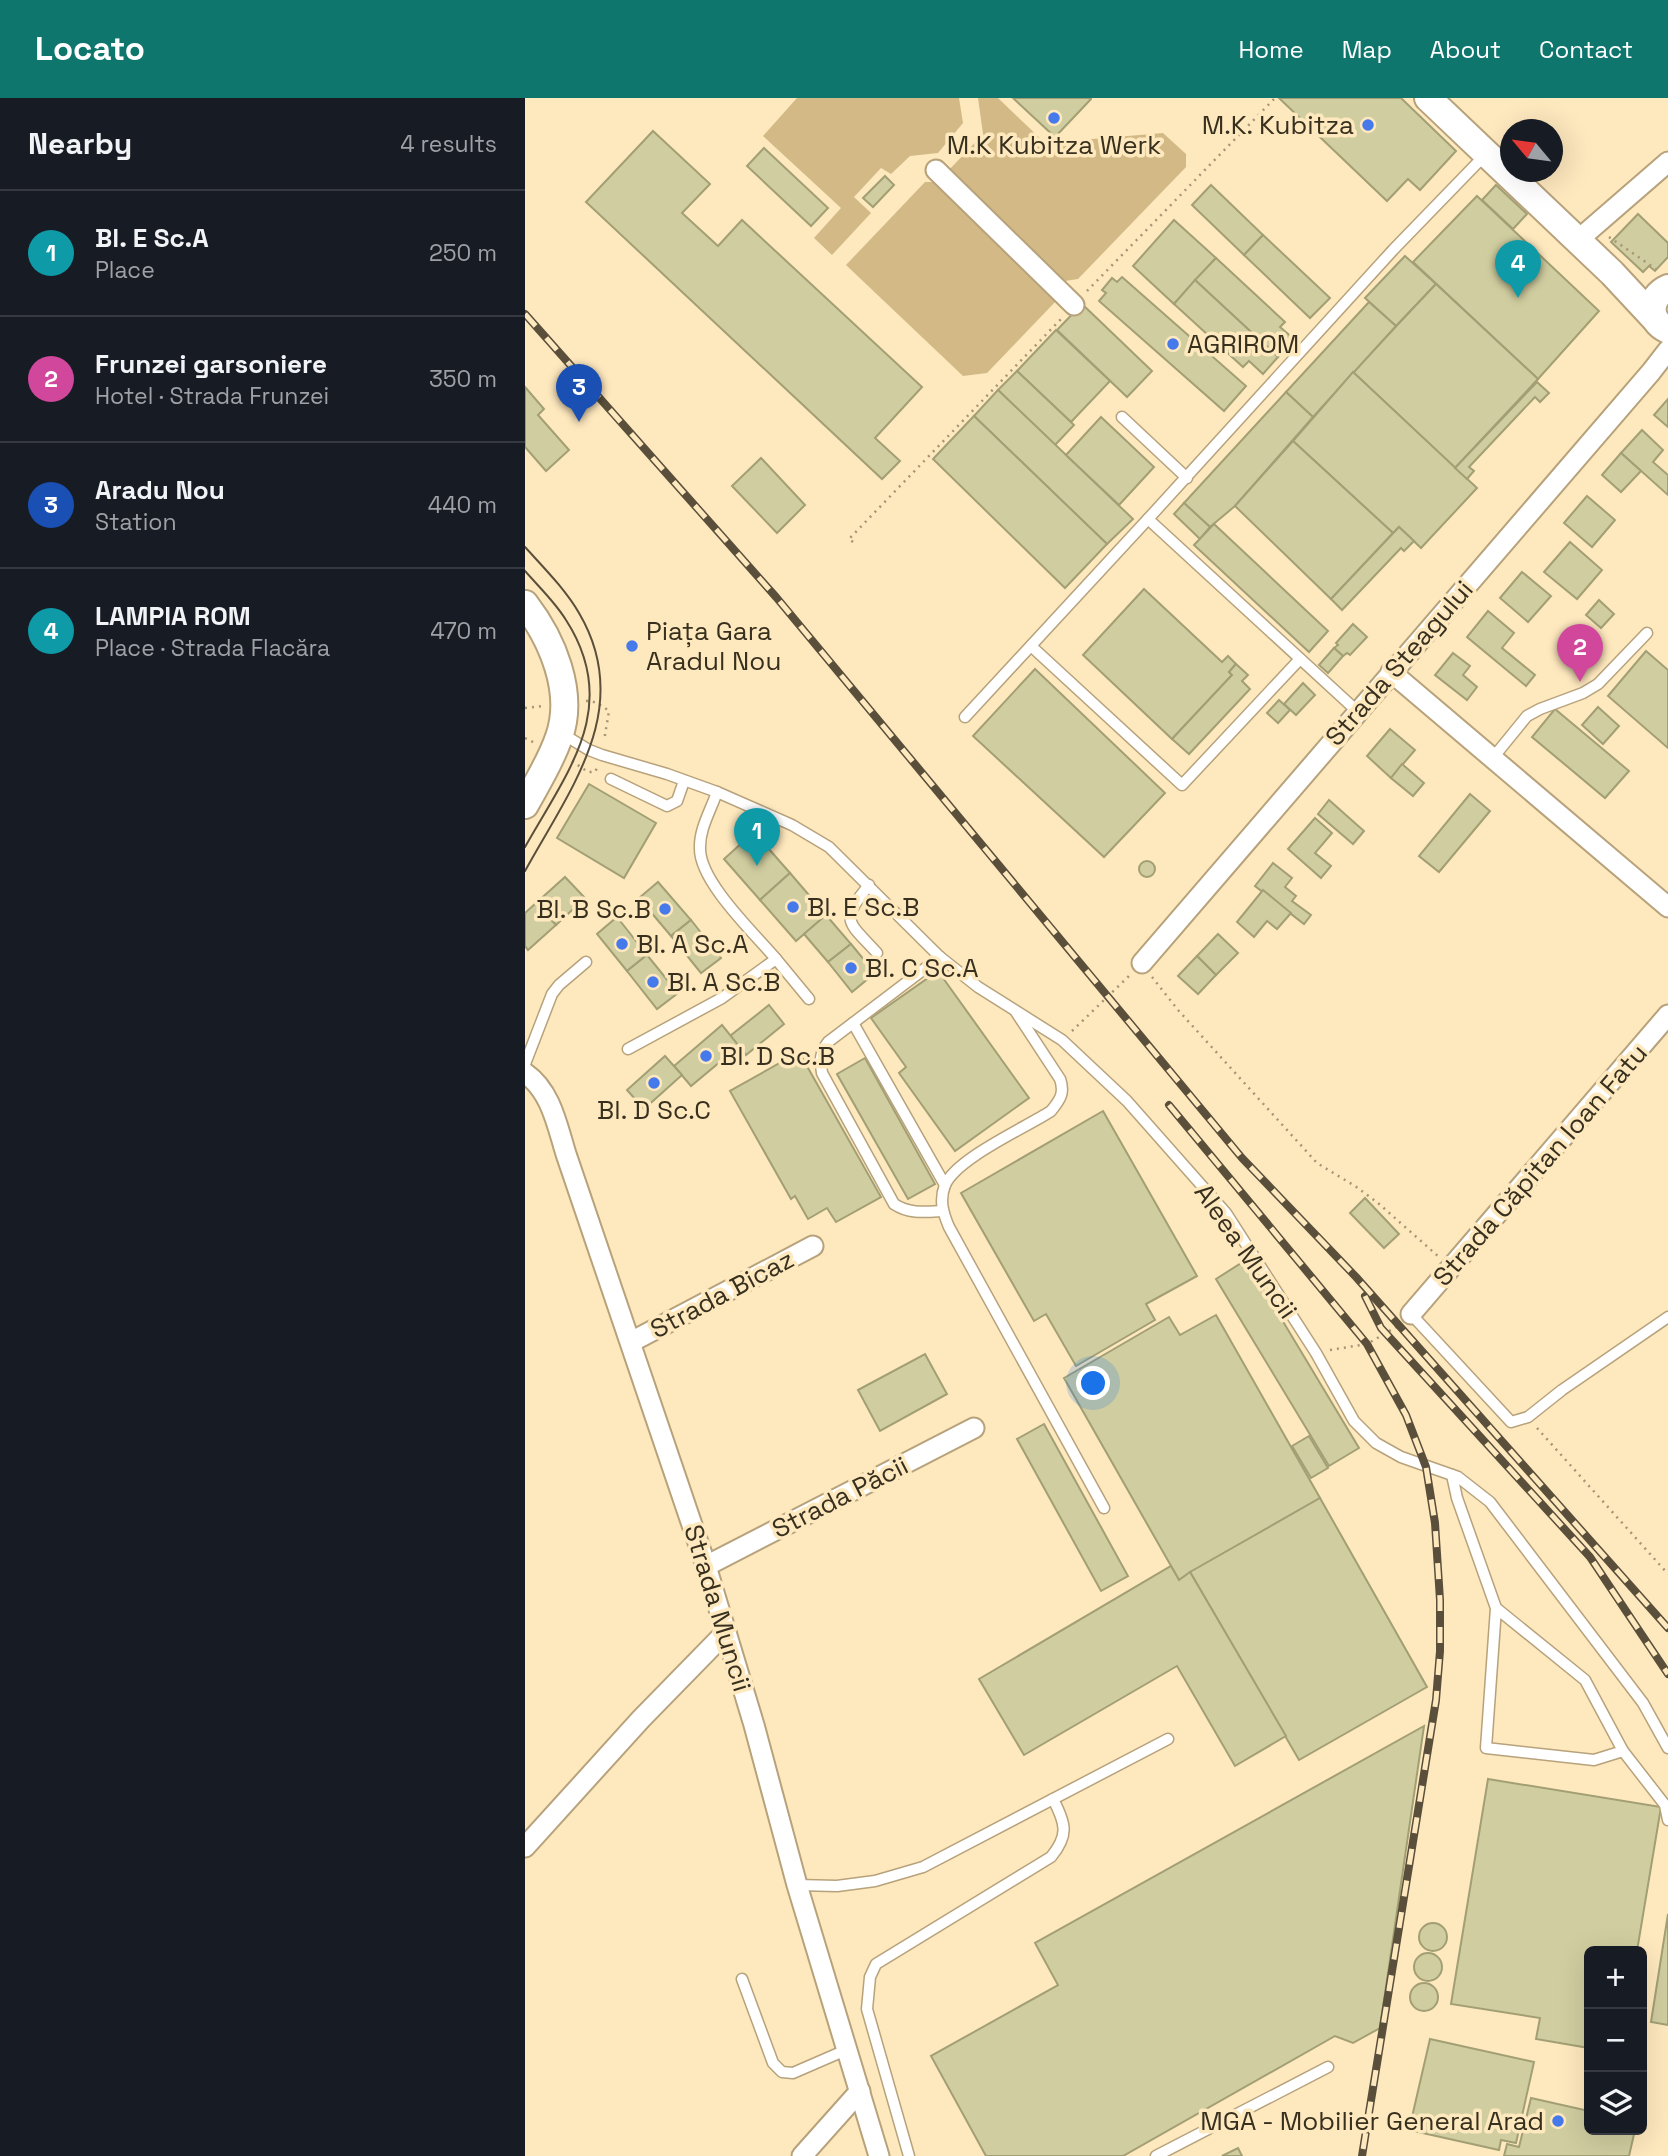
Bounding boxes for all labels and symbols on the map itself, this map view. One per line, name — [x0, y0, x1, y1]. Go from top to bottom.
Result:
place label: M.K. Kubitza — [1202, 108, 1354, 142]
marker: M.K Kubitza Werk — [1046, 110, 1062, 126]
marker: M.K. Kubitza — [1360, 117, 1376, 133]
north arrow — [1500, 119, 1563, 182]
place label: M.K Kubitza Werk — [947, 128, 1161, 162]
pin: 4 — [1495, 240, 1541, 298]
place label: AGRIROM — [1187, 327, 1299, 361]
marker: AGRIROM — [1165, 336, 1181, 352]
pin: 3 — [556, 364, 602, 422]
street label: Strada Steagului — [1318, 573, 1480, 753]
place label: Piața Gara Aradul Nou — [646, 614, 781, 678]
pin: 2 — [1557, 624, 1603, 682]
marker: Piața Gara Aradul Nou — [624, 638, 640, 654]
pin: 1 — [734, 808, 780, 866]
place label: Bl. E Sc.B — [807, 890, 919, 924]
place label: Bl. B Sc.B — [536, 892, 651, 926]
marker: Bl. E Sc.B — [785, 899, 801, 915]
marker: Bl. B Sc.B — [657, 901, 673, 917]
place label: Bl. A Sc.A — [636, 927, 749, 961]
marker: Bl. A Sc.A — [614, 936, 630, 952]
place label: Bl. C Sc.A — [865, 951, 979, 985]
marker: Bl. C Sc.A — [843, 960, 859, 976]
place label: Bl. A Sc.B — [667, 965, 780, 999]
marker: Bl. A Sc.B — [645, 974, 661, 990]
street label: Strada Căpitan Ioan Fatu — [1425, 1037, 1655, 1293]
place label: Bl. D Sc.B — [720, 1039, 835, 1073]
marker: Bl. D Sc.B — [698, 1048, 714, 1064]
marker: Bl. D Sc.C — [646, 1075, 662, 1091]
place label: Bl. D Sc.C — [597, 1093, 711, 1127]
street label: Aleea Muncii — [1187, 1177, 1305, 1325]
street label: Strada Bicaz — [644, 1242, 800, 1346]
your location — [1076, 1366, 1110, 1400]
street label: Strada Păcii — [766, 1448, 914, 1546]
street label: Strada Muncii — [676, 1520, 760, 1696]
place label: MGA - Mobilier General Arad — [1200, 2104, 1544, 2138]
marker: MGA - Mobilier General Arad — [1550, 2113, 1566, 2129]

